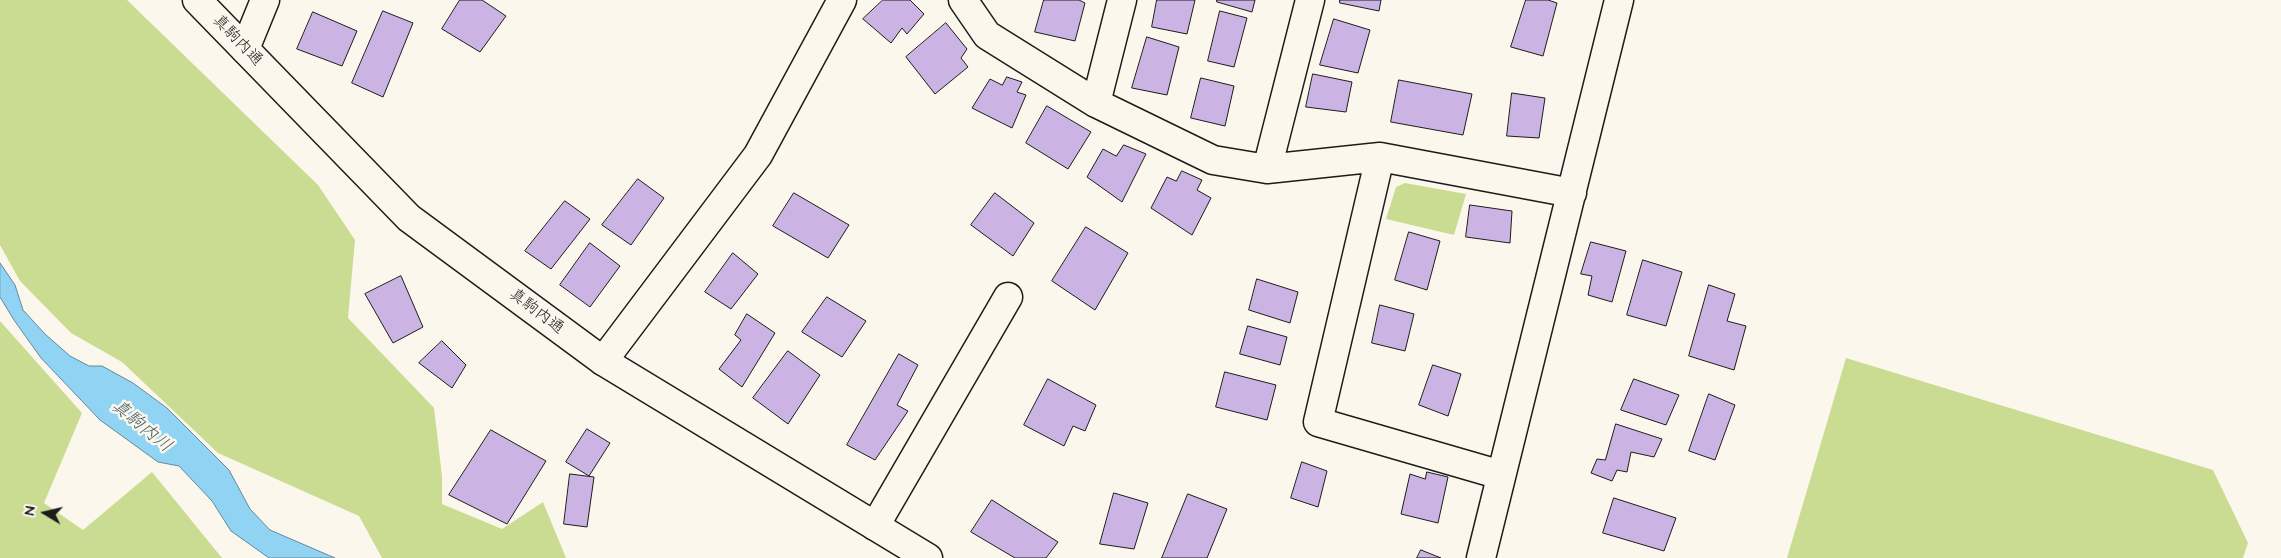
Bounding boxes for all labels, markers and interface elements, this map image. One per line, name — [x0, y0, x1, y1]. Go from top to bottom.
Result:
street label: 真駒内通 — [208, 11, 266, 71]
street label: 真駒内通 — [505, 285, 567, 339]
water label: 真駒内川 — [106, 396, 176, 458]
north arrow — [20, 488, 70, 538]
text: N — [20, 505, 41, 517]

